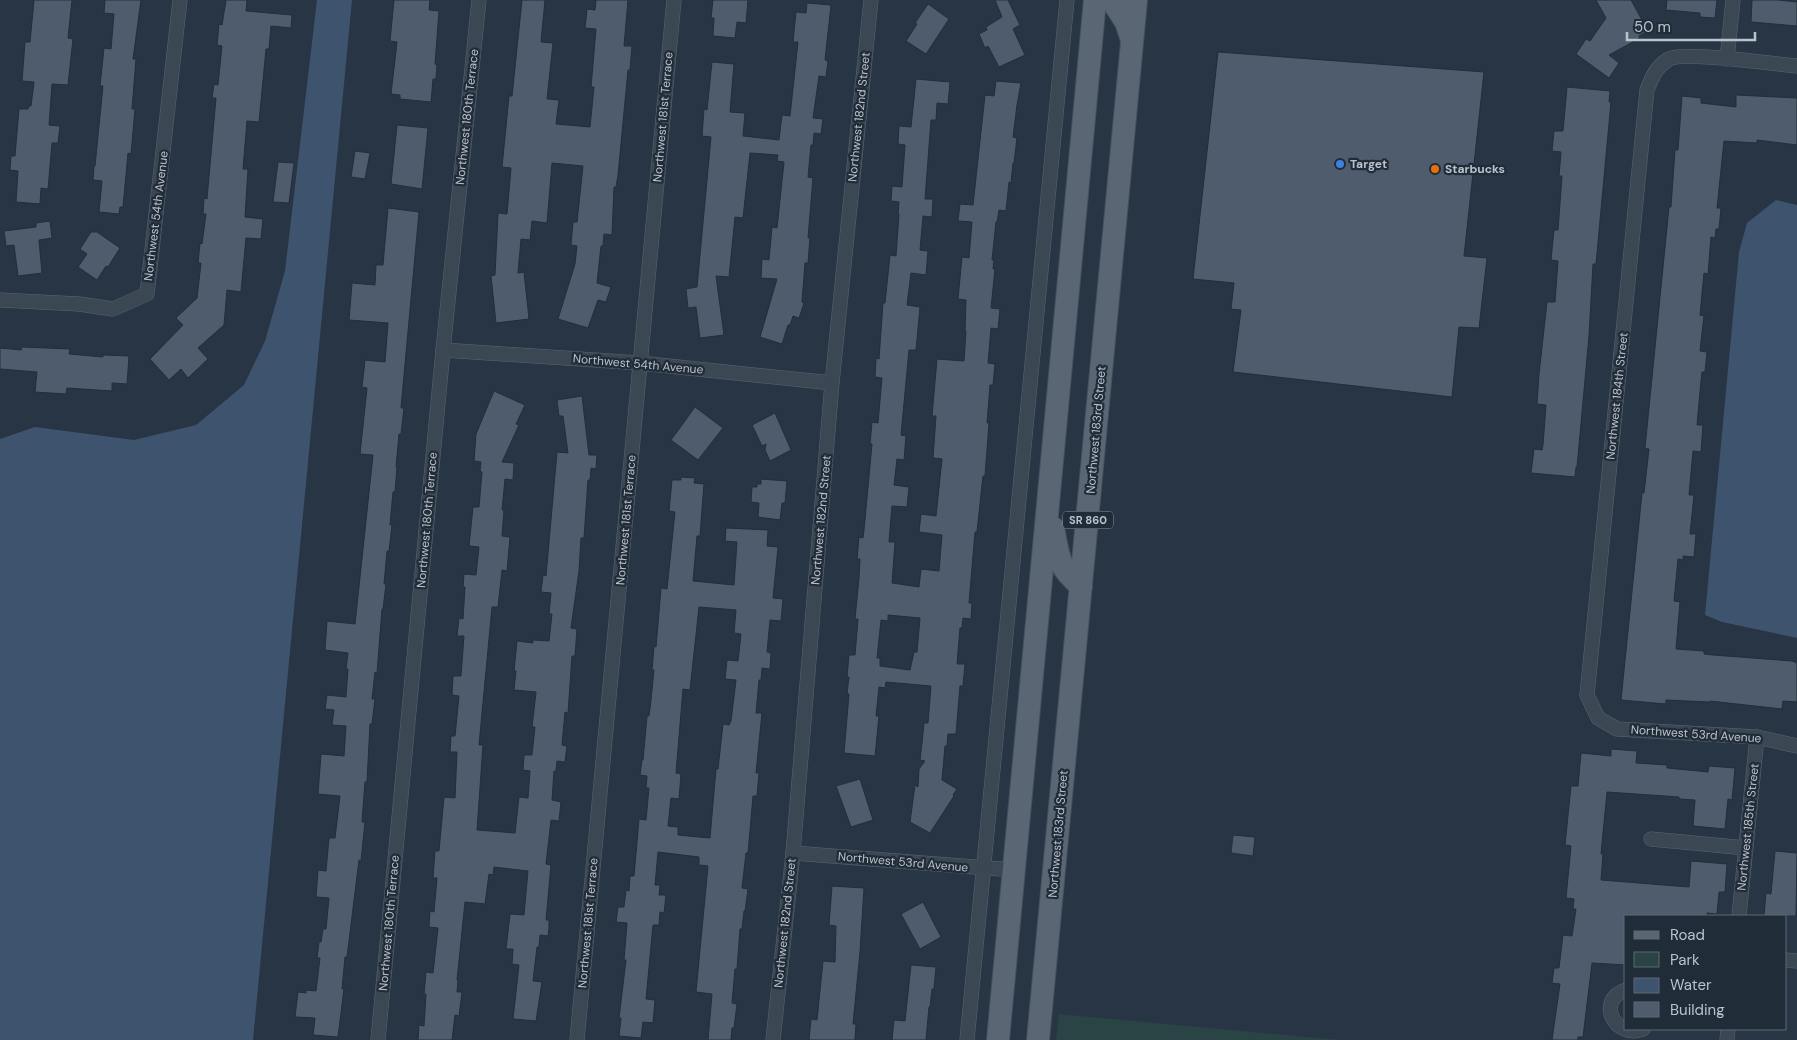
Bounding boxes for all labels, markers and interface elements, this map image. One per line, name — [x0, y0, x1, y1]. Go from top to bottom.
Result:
scale bar — [1627, 10, 1754, 42]
text: 50 m — [1634, 17, 1671, 37]
street label: Northwest 180th Terrace — [452, 48, 482, 186]
street label: Northwest 181st Terrace — [649, 51, 677, 183]
street label: Northwest 182nd Street — [844, 51, 874, 183]
street label: Northwest 54th Avenue — [140, 150, 172, 282]
place label: Target — [1350, 156, 1387, 172]
marker: Target — [1334, 158, 1346, 170]
place label: Starbucks — [1445, 161, 1505, 177]
marker: Starbucks — [1429, 163, 1441, 175]
street label: Northwest 184th Street — [1602, 331, 1632, 460]
street label: Northwest 54th Avenue — [572, 350, 704, 378]
street label: Northwest 183rd Street — [1082, 365, 1110, 494]
street label: Northwest 180th Terrace — [413, 451, 441, 589]
street label: Northwest 181st Terrace — [612, 454, 640, 586]
street label: Northwest 182nd Street — [807, 454, 835, 586]
road number: SR 860 — [1063, 512, 1113, 528]
street label: Northwest 53rd Avenue — [1630, 721, 1762, 747]
street label: Northwest 185th Street — [1733, 762, 1763, 892]
street label: Northwest 183rd Street — [1044, 769, 1072, 898]
street label: Northwest 53rd Avenue — [837, 848, 969, 876]
street label: Northwest 180th Terrace — [375, 854, 403, 992]
street label: Northwest 181st Terrace — [574, 857, 602, 989]
street label: Northwest 182nd Street — [770, 857, 800, 989]
legend — [1624, 915, 1787, 1030]
text: Road — [1670, 925, 1705, 945]
text: Park — [1670, 950, 1700, 970]
text: Water — [1670, 975, 1712, 995]
text: Building — [1670, 1000, 1725, 1020]

